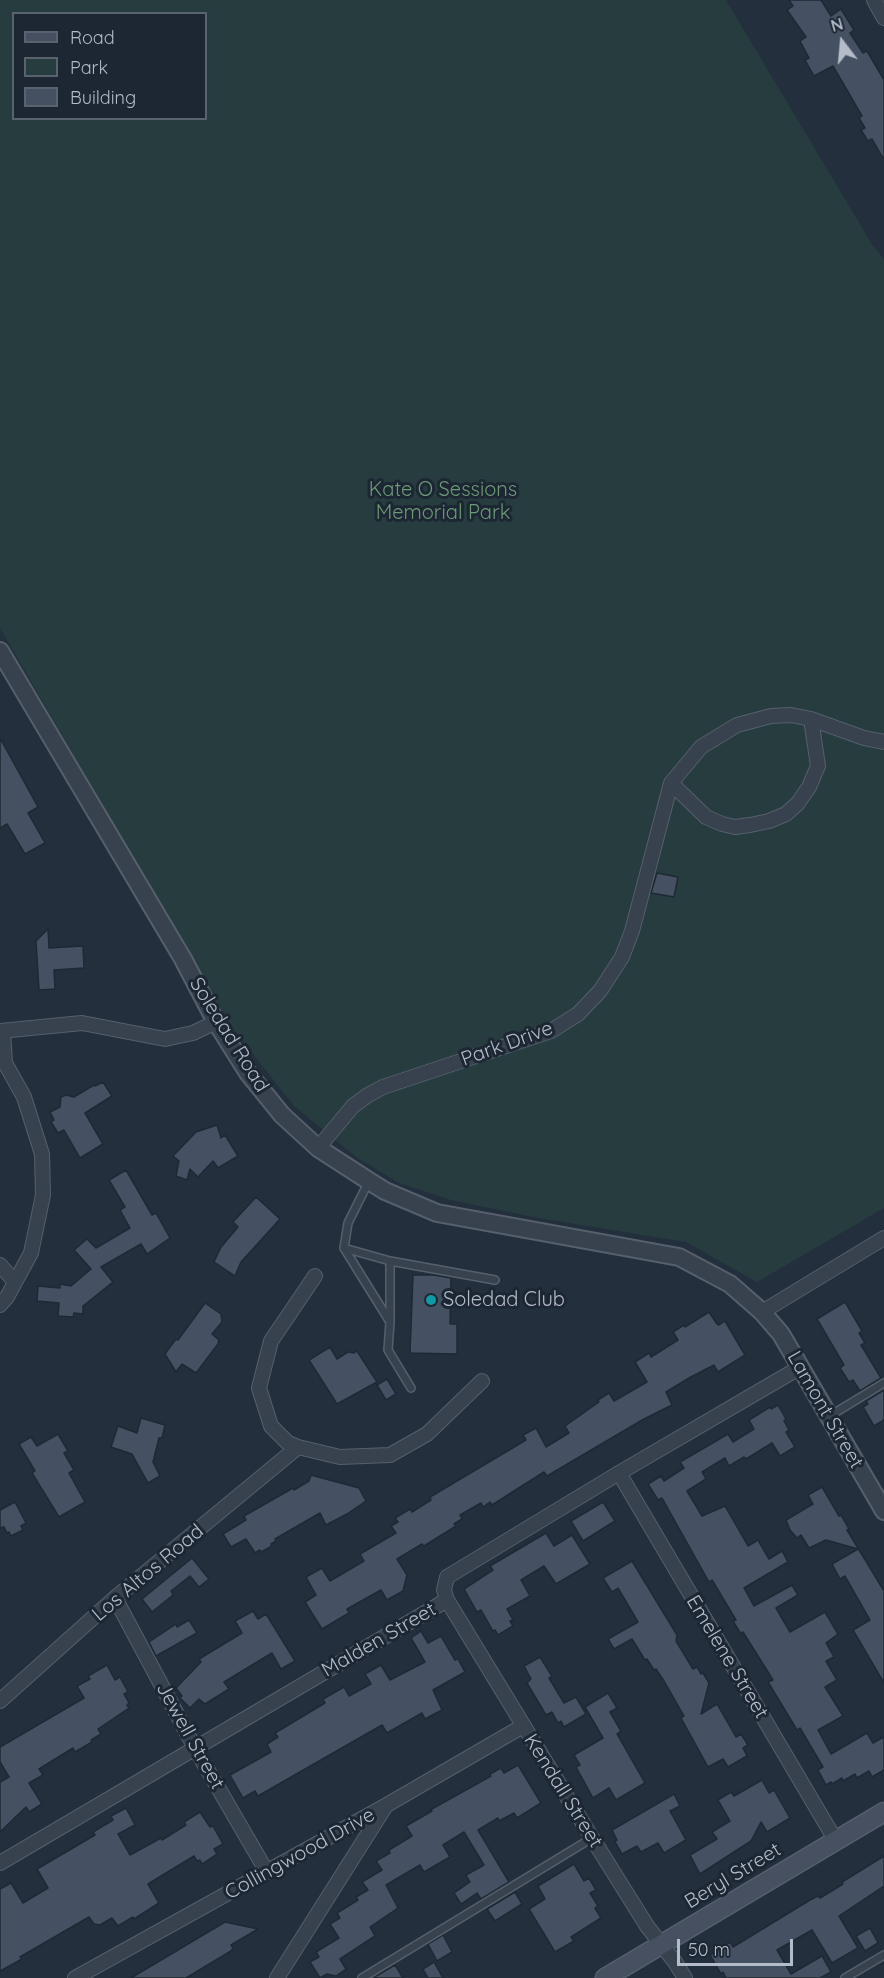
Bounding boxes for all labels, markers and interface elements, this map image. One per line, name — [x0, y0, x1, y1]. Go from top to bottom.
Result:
legend — [12, 12, 207, 120]
north arrow — [812, 12, 872, 72]
text: N — [829, 13, 845, 36]
text: Road — [70, 26, 115, 49]
text: Park — [70, 56, 108, 79]
text: Building — [70, 86, 136, 109]
park label: Kate O Sessions Memorial Park — [369, 478, 517, 525]
street label: Soledad Road — [184, 973, 274, 1097]
street label: Park Drive — [458, 1016, 556, 1072]
place label: Soledad Club — [443, 1288, 565, 1312]
marker: Soledad Club — [424, 1293, 438, 1307]
street label: Lamont Street — [782, 1347, 868, 1473]
street label: Los Altos Road — [87, 1519, 209, 1627]
street label: Emelene Street — [681, 1591, 773, 1723]
street label: Malden Street — [318, 1598, 440, 1682]
street label: Jewell Street — [151, 1678, 229, 1794]
street label: Kendall Street — [519, 1730, 607, 1852]
street label: Collingwood Drive — [221, 1803, 379, 1905]
street label: Beryl Street — [680, 1838, 786, 1914]
scale bar — [680, 1927, 796, 1965]
text: 50 m — [688, 1938, 730, 1961]

